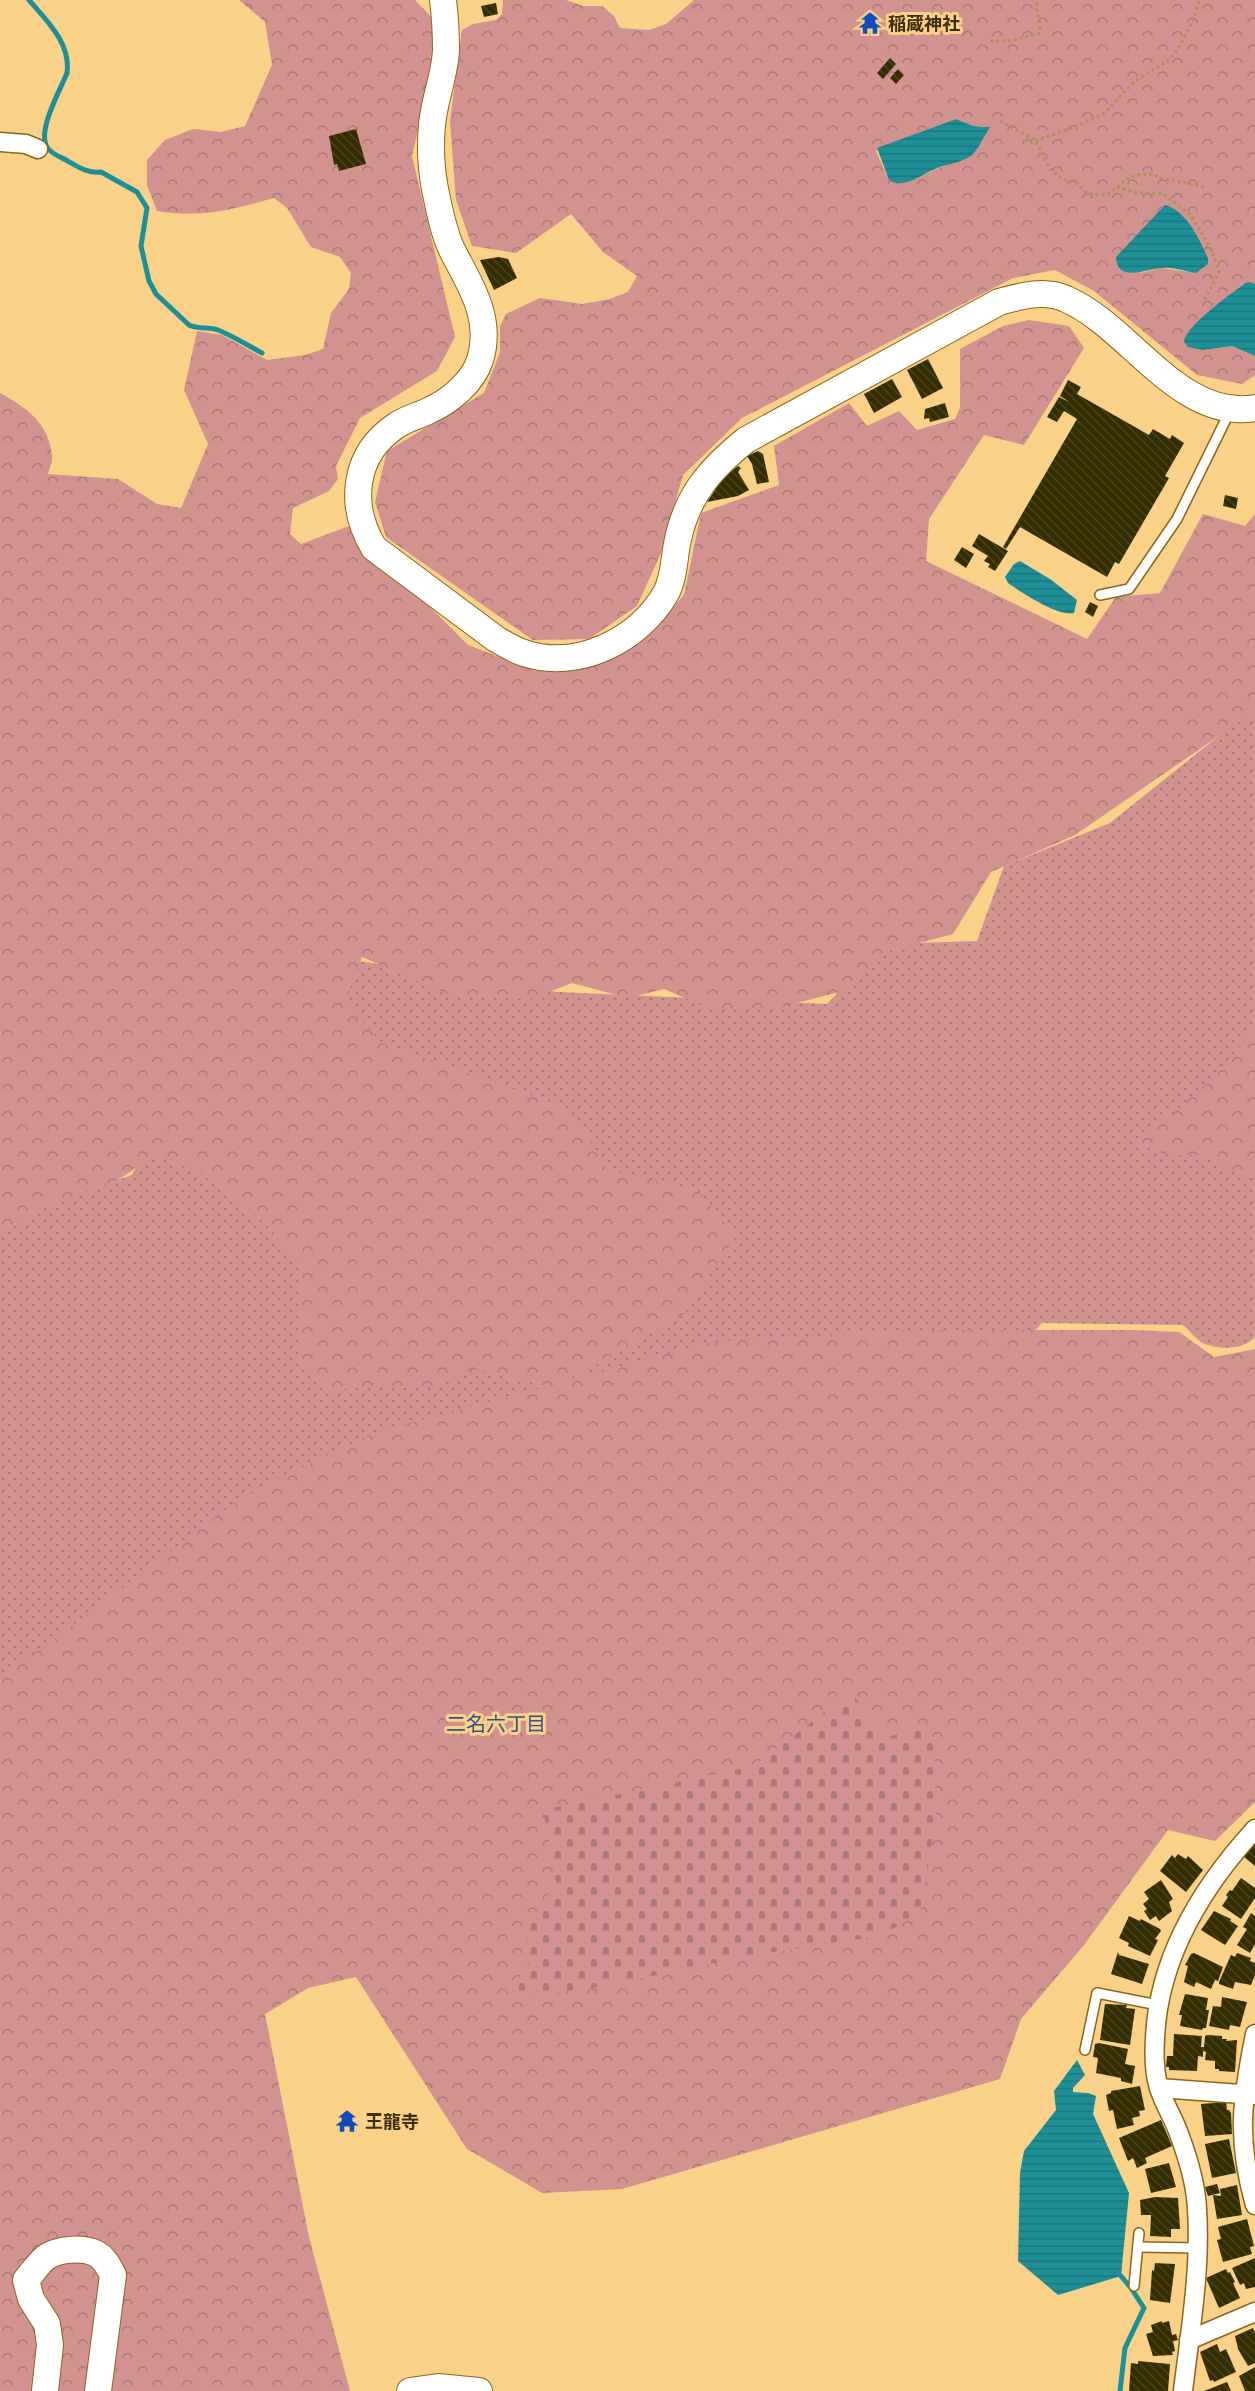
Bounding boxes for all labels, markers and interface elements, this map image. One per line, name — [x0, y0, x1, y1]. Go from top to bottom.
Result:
temple icon: 稲蔵神社 — [857, 10, 883, 36]
place label: 稲蔵神社 — [888, 12, 960, 34]
district label: 二名六丁目 — [446, 1711, 546, 1735]
temple icon: 王龍寺 — [334, 2108, 360, 2134]
place label: 王龍寺 — [365, 2110, 419, 2132]

